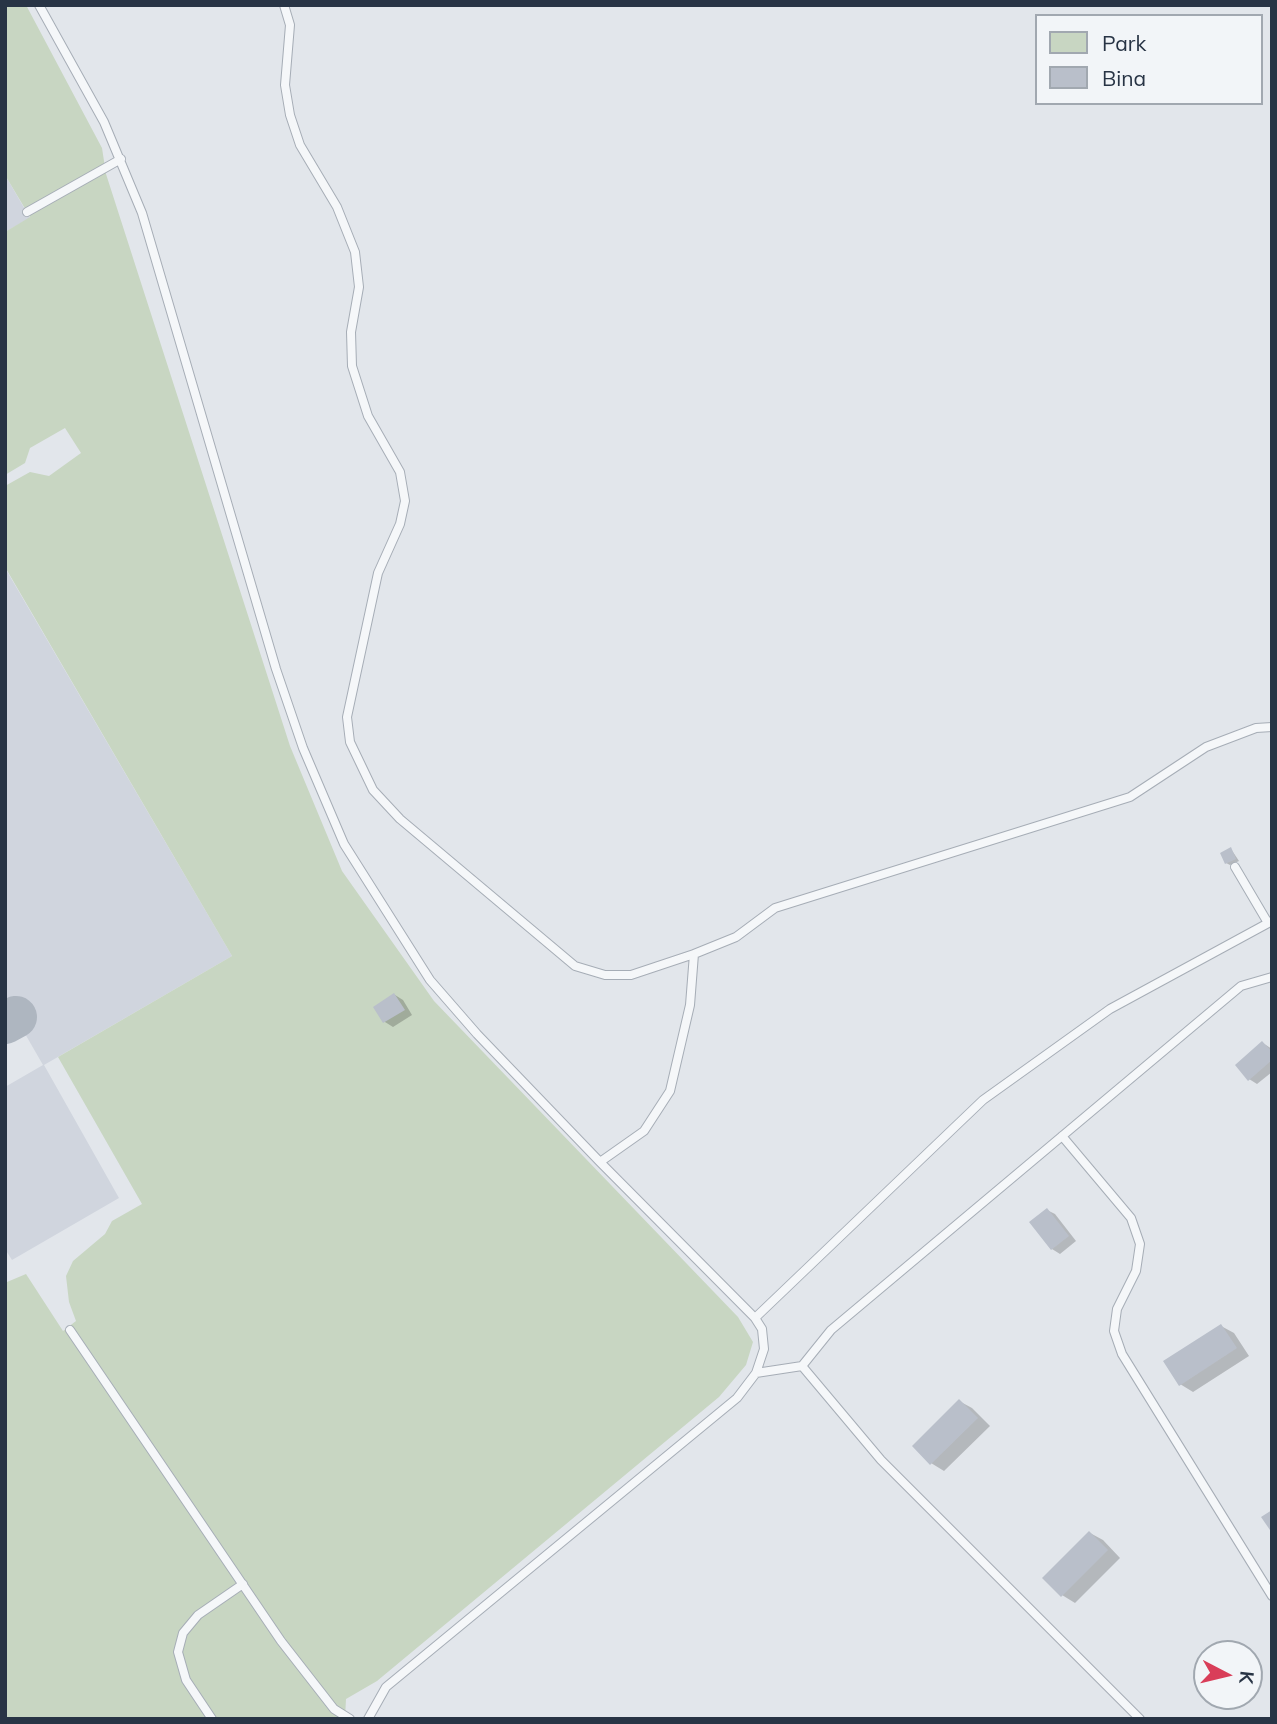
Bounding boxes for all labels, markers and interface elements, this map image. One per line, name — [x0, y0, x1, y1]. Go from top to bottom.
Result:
legend — [1036, 14, 1263, 105]
text: Park — [1102, 30, 1146, 56]
text: Bina — [1102, 65, 1146, 91]
north arrow — [1193, 1640, 1263, 1710]
text: K — [1234, 1670, 1260, 1685]

